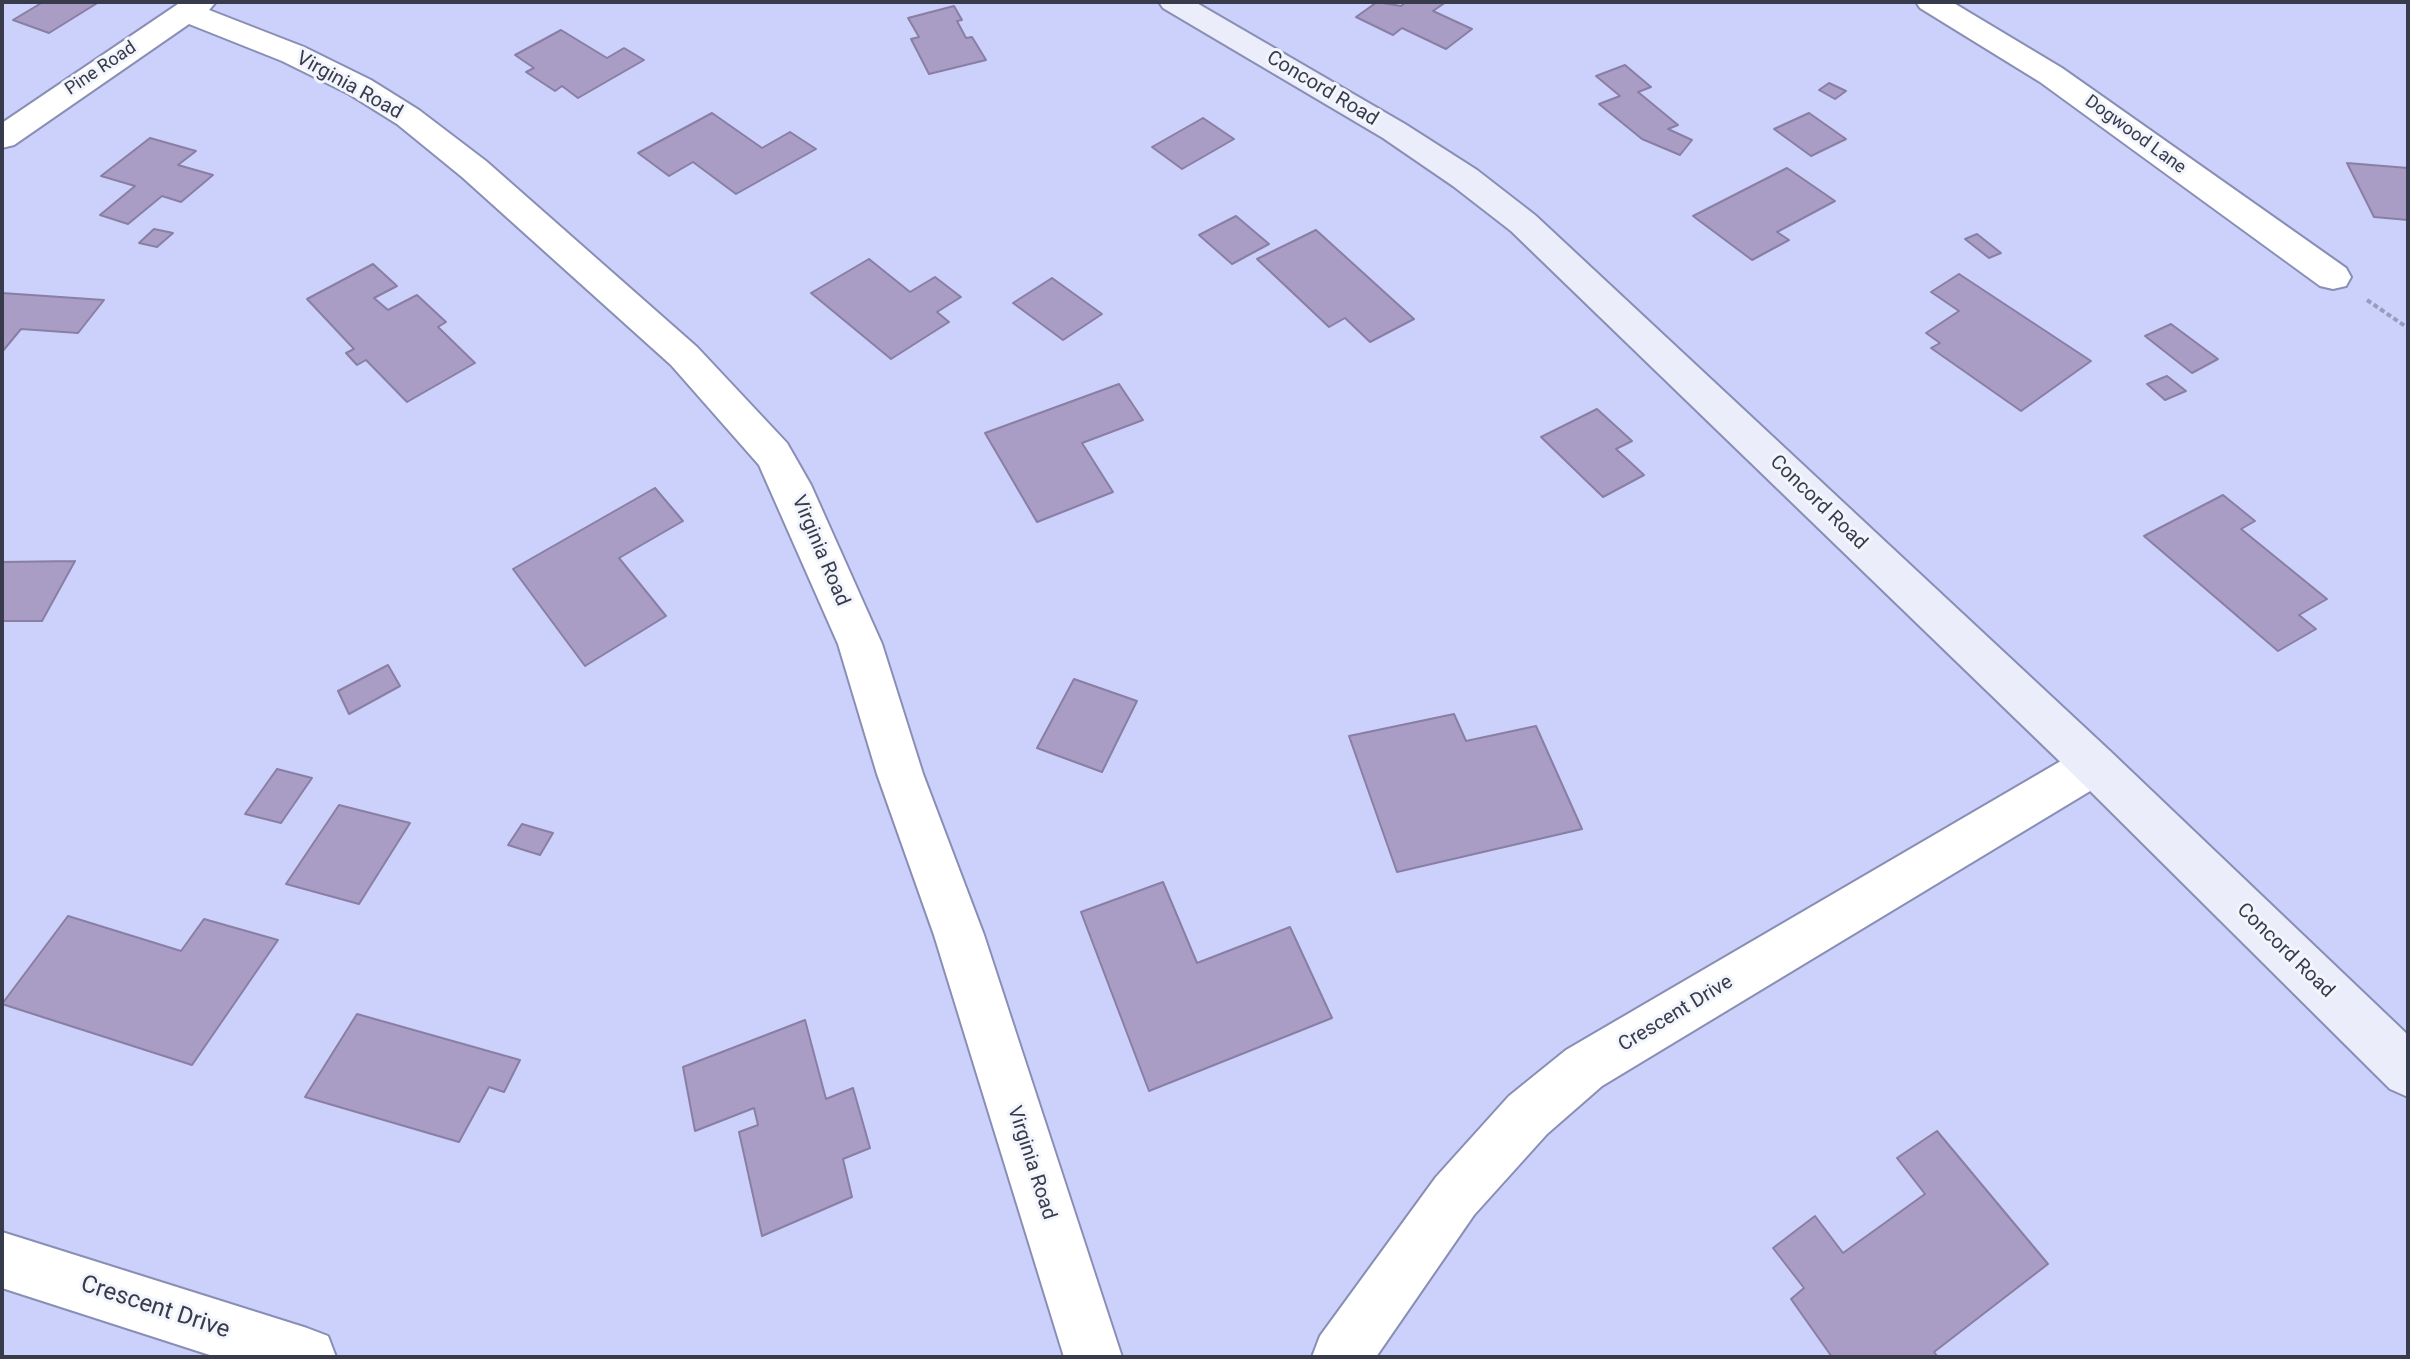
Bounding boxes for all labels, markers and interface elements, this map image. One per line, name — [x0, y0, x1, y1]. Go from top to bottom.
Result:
street label: Pine Road — [61, 37, 141, 101]
street label: Concord Road — [1262, 46, 1382, 132]
street label: Virginia Road — [292, 47, 406, 125]
street label: Dogwood Lane — [2080, 91, 2190, 179]
street label: Concord Road — [1764, 451, 1872, 555]
street label: Virginia Road — [786, 492, 854, 610]
street label: Concord Road — [2231, 899, 2339, 1003]
street label: Crescent Drive — [1614, 970, 1738, 1058]
street label: Virginia Road — [1001, 1103, 1061, 1223]
street label: Crescent Drive — [77, 1270, 233, 1346]

